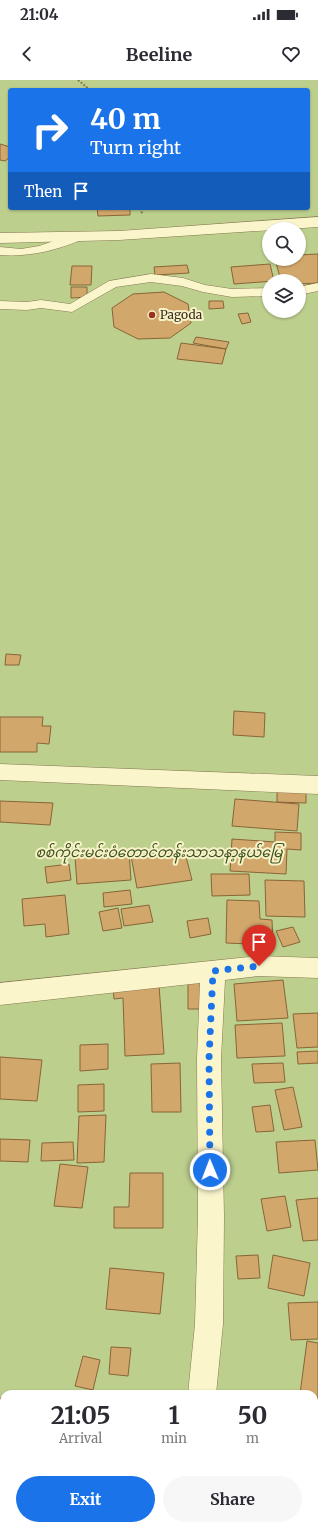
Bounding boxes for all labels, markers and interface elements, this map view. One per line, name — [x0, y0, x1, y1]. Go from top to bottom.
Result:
text: 21:04 — [20, 5, 58, 24]
icon: back — [16, 43, 38, 65]
text: Beeline — [126, 43, 192, 66]
icon: heart — [280, 43, 302, 65]
text: 40 m — [90, 101, 161, 137]
icon: right — [24, 104, 76, 156]
text: Turn right — [90, 136, 181, 159]
icon: arrive — [70, 180, 92, 202]
text: Then — [24, 182, 62, 201]
map controls — [262, 222, 306, 318]
button: search — [262, 222, 306, 266]
button: layers — [262, 274, 306, 318]
place label: Pagoda — [160, 307, 203, 322]
marker: Pagoda — [147, 310, 157, 320]
park label: စစ်ကိုင်းမင်းဝံတောင်တန်းသာသနာ့နယ်မြေ — [35, 842, 285, 864]
pin — [242, 925, 276, 966]
icon: arrive — [248, 931, 270, 953]
position arrow — [189, 1149, 231, 1191]
text: 21:05 — [51, 1400, 111, 1431]
text: 1 — [169, 1400, 180, 1431]
text: 50 — [238, 1400, 267, 1431]
text: Arrival — [59, 1430, 102, 1447]
text: min — [161, 1430, 187, 1447]
text: m — [246, 1430, 259, 1447]
button: Exit — [16, 1476, 155, 1522]
button: Share — [163, 1476, 302, 1522]

